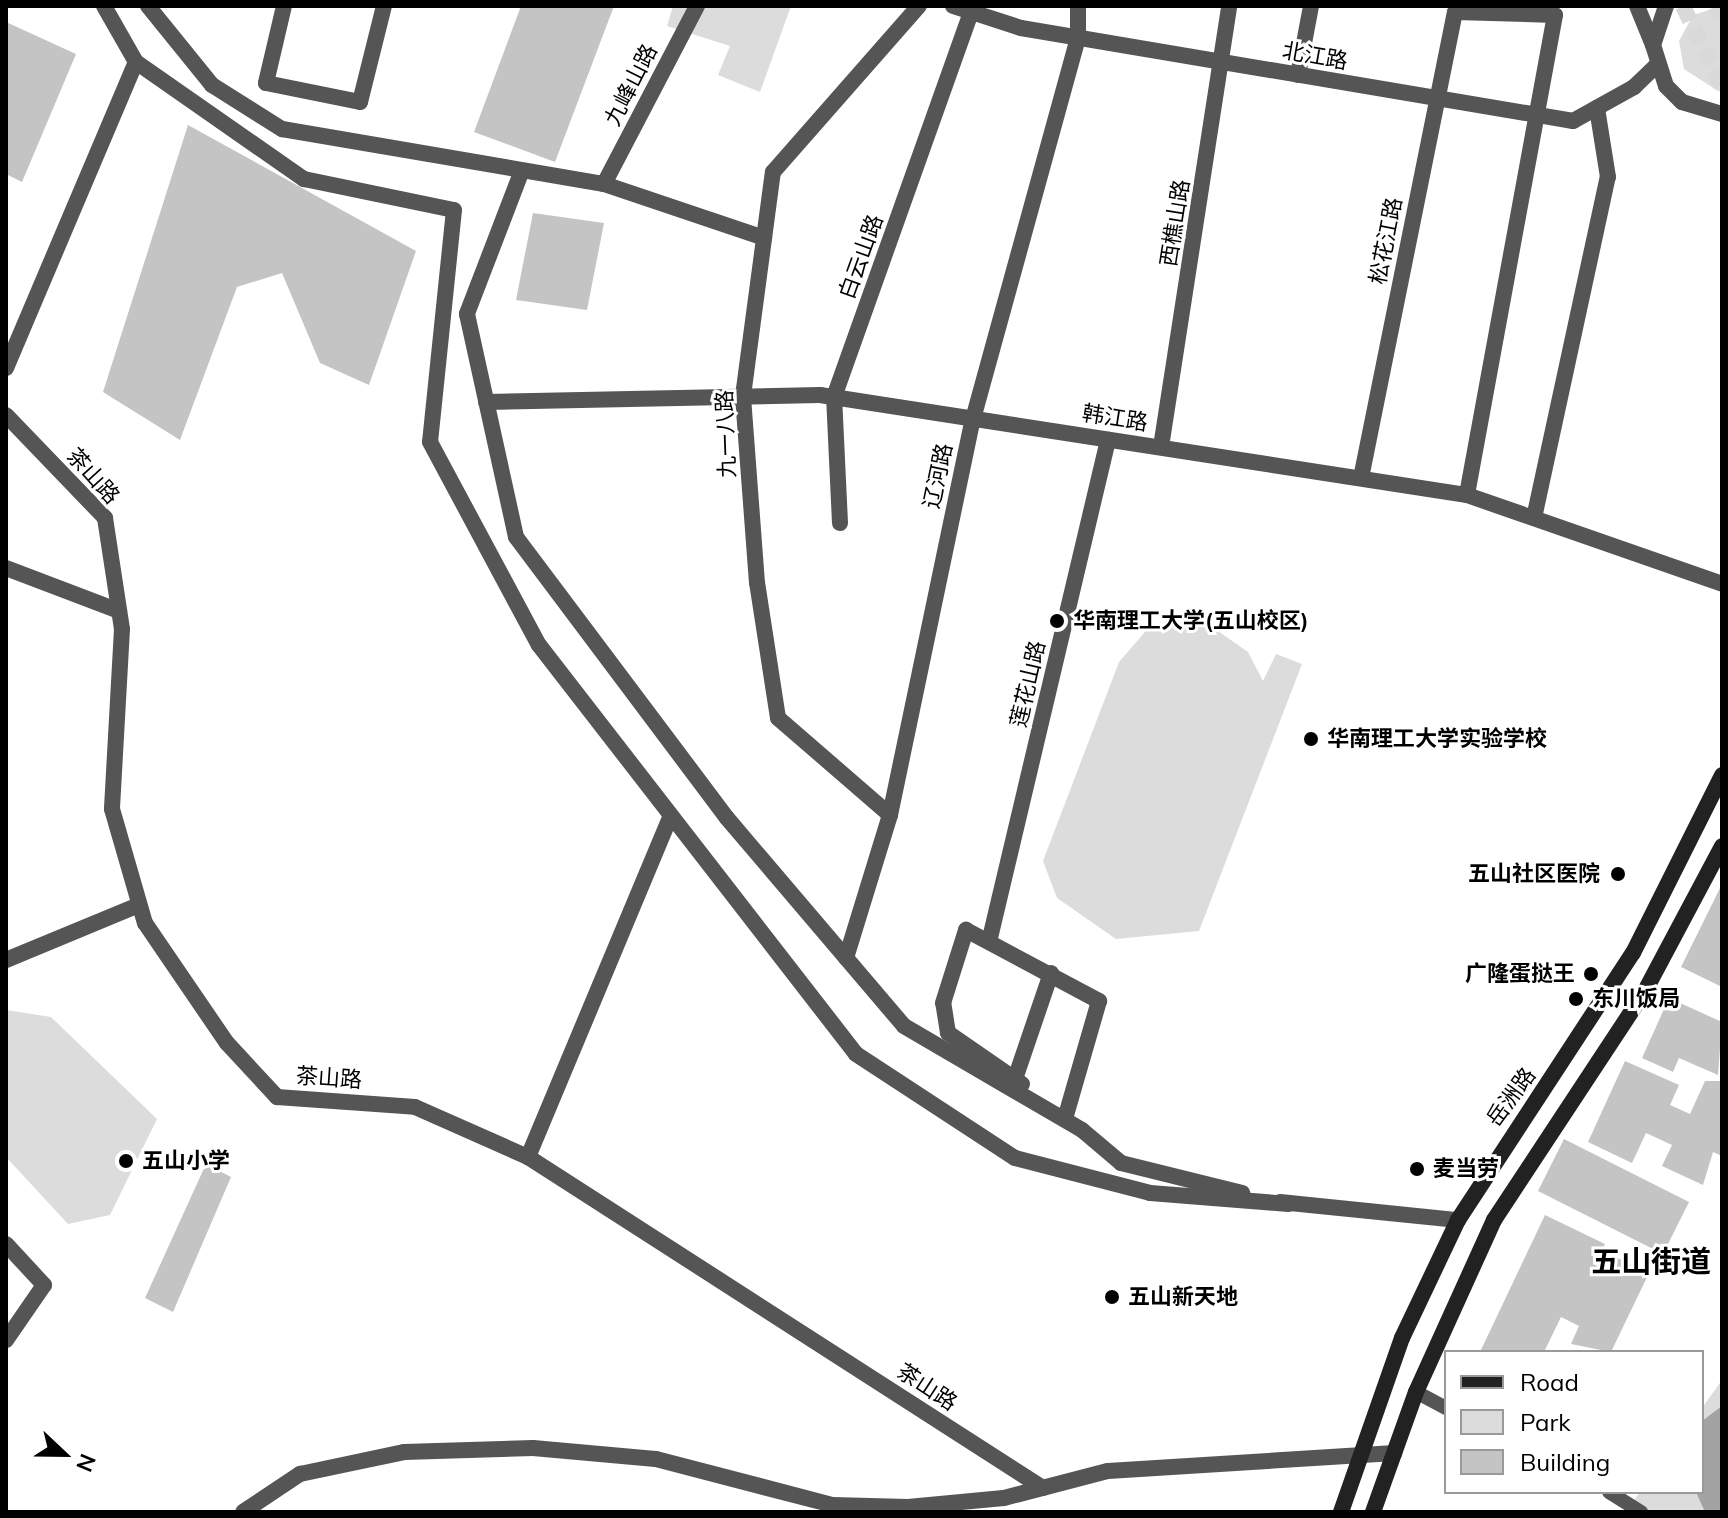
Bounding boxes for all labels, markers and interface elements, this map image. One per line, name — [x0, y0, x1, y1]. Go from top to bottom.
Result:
street label: 北江路 — [1280, 37, 1350, 75]
street label: 九峰山路 — [599, 40, 663, 130]
street label: 西樵山路 — [1155, 177, 1195, 269]
street label: 松花江路 — [1365, 195, 1407, 287]
street label: 白云山路 — [834, 211, 888, 303]
street label: 九一八路 — [711, 390, 741, 478]
street label: 韩江路 — [1080, 400, 1150, 436]
street label: 辽河路 — [918, 441, 958, 511]
street label: 茶山路 — [61, 443, 125, 509]
place label: 华南理工大学(五山校区) — [1073, 608, 1309, 634]
marker: 华南理工大学(五山校区) — [1048, 612, 1066, 630]
street label: 莲花山路 — [1005, 638, 1051, 730]
place label: 华南理工大学实验学校 — [1327, 726, 1547, 752]
marker: 华南理工大学实验学校 — [1302, 730, 1320, 748]
place label: 五山社区医院 — [1468, 861, 1600, 887]
marker: 五山社区医院 — [1607, 863, 1629, 885]
place label: 广隆蛋挞王 — [1465, 961, 1575, 987]
marker: 广隆蛋挞王 — [1582, 965, 1600, 983]
place label: 东川饭局 — [1592, 986, 1680, 1012]
marker: 东川饭局 — [1567, 990, 1585, 1008]
street label: 茶山路 — [295, 1063, 363, 1093]
street label: 岳洲路 — [1481, 1063, 1541, 1131]
place label: 五山小学 — [142, 1148, 230, 1174]
marker: 五山小学 — [117, 1152, 135, 1170]
place label: 麦当劳 — [1433, 1156, 1499, 1182]
marker: 麦当劳 — [1408, 1160, 1426, 1178]
district label: 五山街道 — [1591, 1243, 1711, 1279]
place label: 五山新天地 — [1128, 1284, 1238, 1310]
marker: 五山新天地 — [1103, 1288, 1121, 1306]
legend — [1444, 1350, 1704, 1494]
street label: 茶山路 — [892, 1358, 962, 1416]
text: Road — [1520, 1367, 1579, 1397]
text: Park — [1520, 1407, 1571, 1437]
north arrow — [24, 1414, 104, 1494]
text: Building — [1520, 1447, 1610, 1477]
text: N — [70, 1450, 102, 1476]

